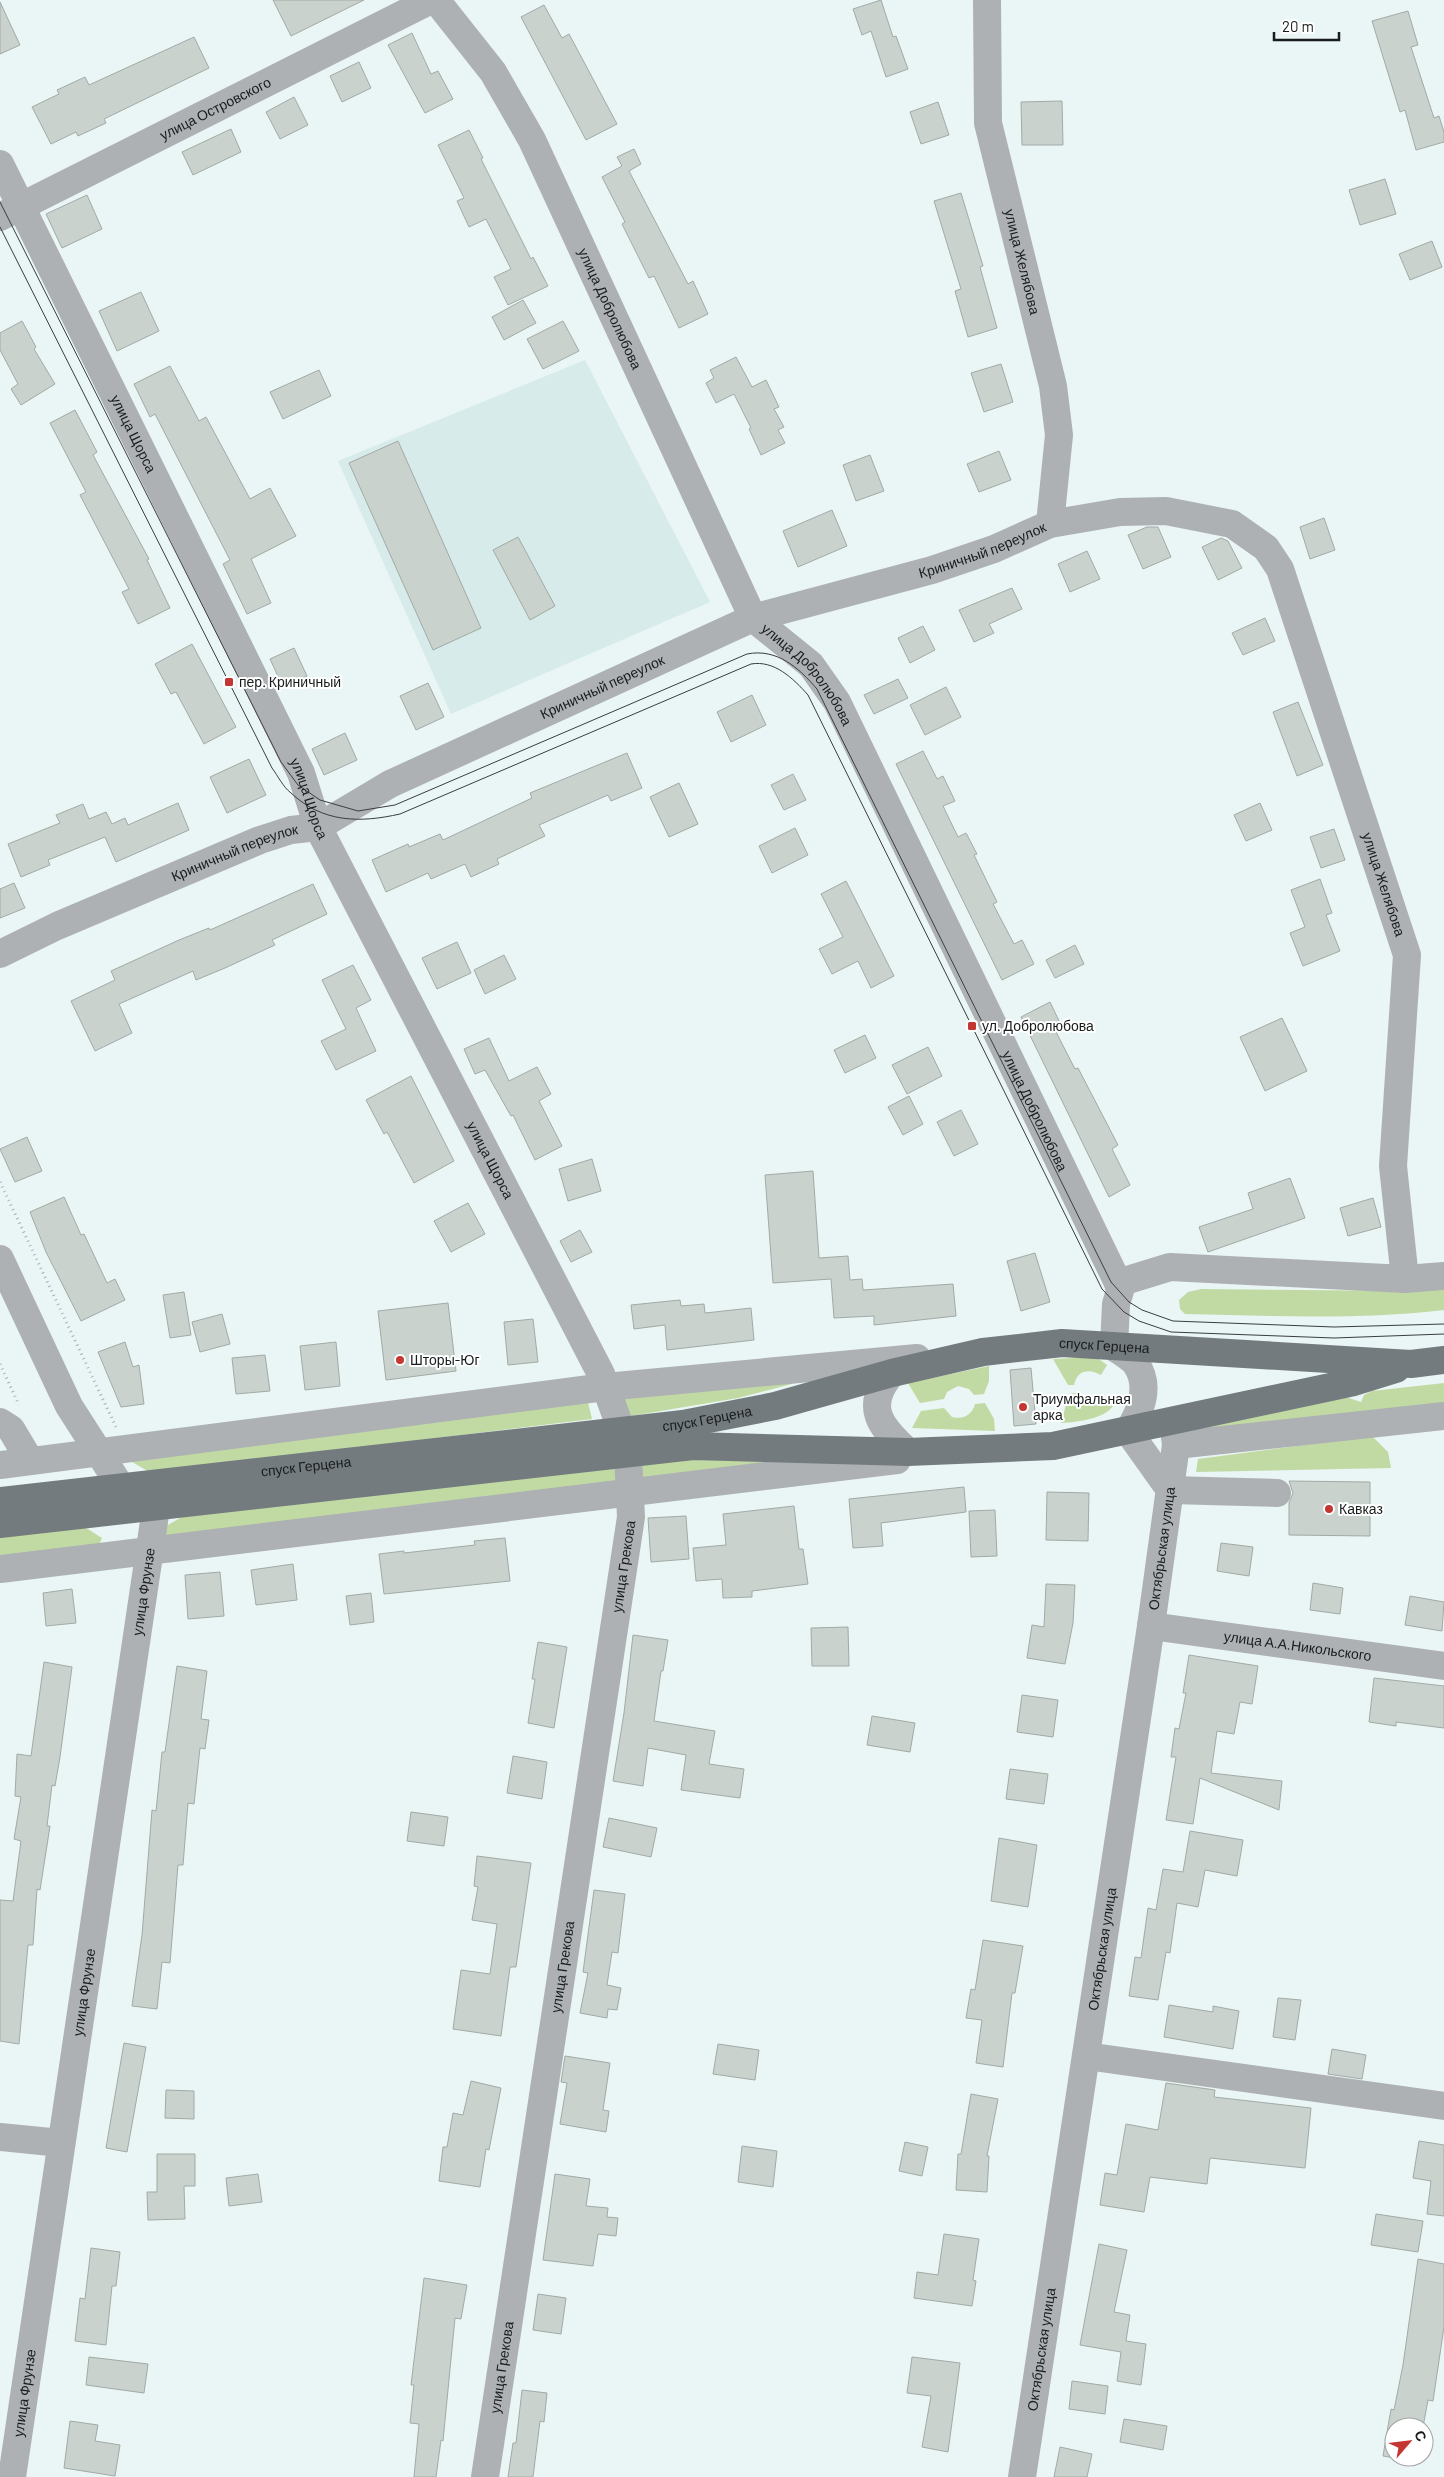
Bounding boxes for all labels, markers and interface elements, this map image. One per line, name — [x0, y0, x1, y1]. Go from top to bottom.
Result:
scale bar — [1274, 10, 1339, 42]
text: 20 m — [1282, 17, 1314, 35]
street label: улица Островского — [157, 73, 274, 143]
street label: улица Желябова — [1002, 207, 1044, 316]
street label: улица Добролюбова — [575, 245, 646, 372]
street label: улица Щорса — [107, 392, 160, 476]
street label: Криничный переулок — [917, 518, 1049, 581]
street label: улица Добролюбова — [758, 619, 856, 728]
street label: Криничный переулок — [537, 650, 668, 722]
place label: пер. Криничный — [239, 673, 341, 690]
marker: пер. Криничный — [223, 676, 235, 688]
street label: улица Щорса — [287, 755, 332, 842]
street label: Криничный переулок — [169, 820, 300, 885]
street label: улица Желябова — [1359, 830, 1409, 938]
place label: ул. Добролюбова — [982, 1017, 1094, 1034]
marker: ул. Добролюбова — [966, 1020, 978, 1032]
street label: улица Добролюбова — [999, 1048, 1072, 1174]
street label: улица Щорса — [464, 1118, 518, 1202]
street label: спуск Герцена — [1059, 1334, 1150, 1356]
place label: Шторы-Юг — [410, 1351, 480, 1368]
marker: Шторы-Юг — [394, 1354, 406, 1366]
place label: Триумфальная арка — [1033, 1390, 1131, 1423]
marker: Триумфальная арка — [1017, 1401, 1029, 1413]
street label: спуск Герцена — [661, 1402, 754, 1434]
street label: спуск Герцена — [260, 1452, 352, 1480]
street label: Октябрьская улица — [1144, 1485, 1178, 1611]
place label: Кавказ — [1339, 1500, 1383, 1517]
marker: Кавказ — [1323, 1503, 1335, 1515]
street label: улица Грекова — [608, 1519, 638, 1614]
street label: улица Фрунзе — [128, 1546, 158, 1637]
street label: улица А.А.Никольского — [1223, 1627, 1373, 1664]
street label: Октябрьская улица — [1084, 1886, 1119, 2012]
street label: улица Грекова — [547, 1919, 578, 2014]
street label: улица Фрунзе — [69, 1947, 98, 2037]
street label: Октябрьская улица — [1023, 2286, 1059, 2412]
street label: улица Грекова — [486, 2320, 517, 2414]
street label: улица Фрунзе — [9, 2348, 39, 2438]
north arrow — [1384, 2417, 1434, 2467]
text: С — [1411, 2427, 1431, 2444]

